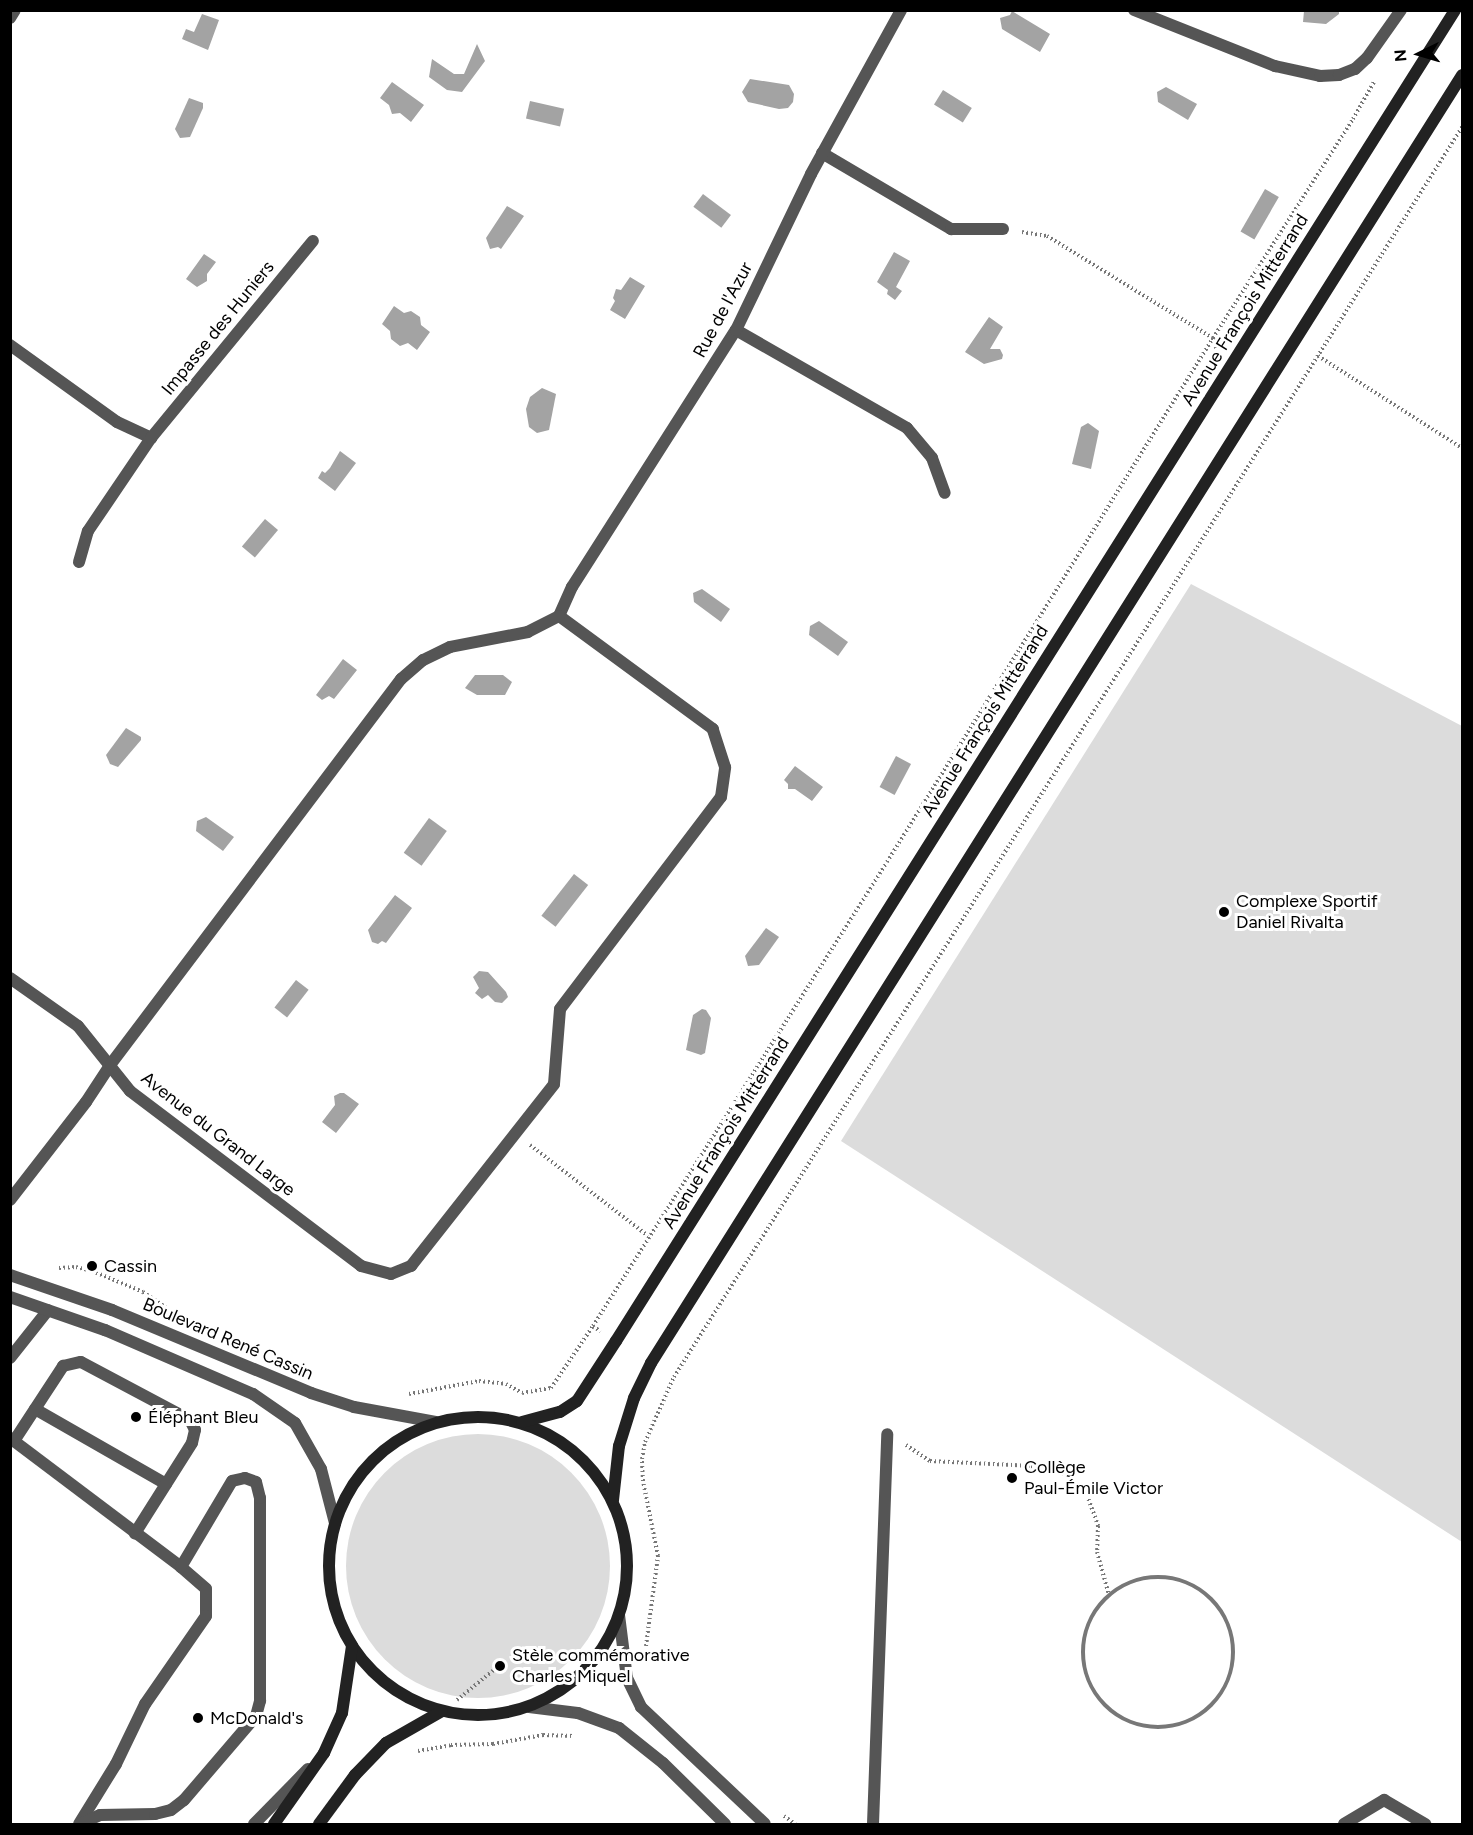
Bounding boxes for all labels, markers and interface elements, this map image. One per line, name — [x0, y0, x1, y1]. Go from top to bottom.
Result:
north arrow — [1389, 24, 1449, 84]
text: N — [1391, 49, 1411, 63]
street label: Avenue François Mitterrand — [1177, 210, 1313, 410]
street label: Impasse des Huniers — [157, 257, 279, 399]
street label: Rue de l'Azur — [689, 259, 757, 361]
street label: Avenue François Mitterrand — [917, 621, 1053, 821]
place label: Complexe Sportif Daniel Rivalta — [1236, 891, 1378, 934]
marker: Complexe Sportif Daniel Rivalta — [1217, 905, 1231, 919]
street label: Avenue François Mitterrand — [658, 1033, 794, 1233]
street label: Avenue du Grand Large — [137, 1067, 299, 1201]
place label: Cassin — [104, 1255, 157, 1277]
marker: Cassin — [85, 1259, 99, 1273]
street label: Boulevard René Cassin — [140, 1293, 316, 1385]
place label: Éléphant Bleu — [148, 1406, 258, 1428]
marker: Éléphant Bleu — [129, 1410, 143, 1424]
place label: Collège Paul-Émile Victor — [1024, 1457, 1163, 1500]
marker: Collège Paul-Émile Victor — [1005, 1471, 1019, 1485]
place label: Stèle commémorative Charles Miquel — [512, 1645, 690, 1688]
marker: Stèle commémorative Charles Miquel — [493, 1659, 507, 1673]
place label: McDonald's — [210, 1707, 304, 1729]
marker: McDonald's — [191, 1711, 205, 1725]

